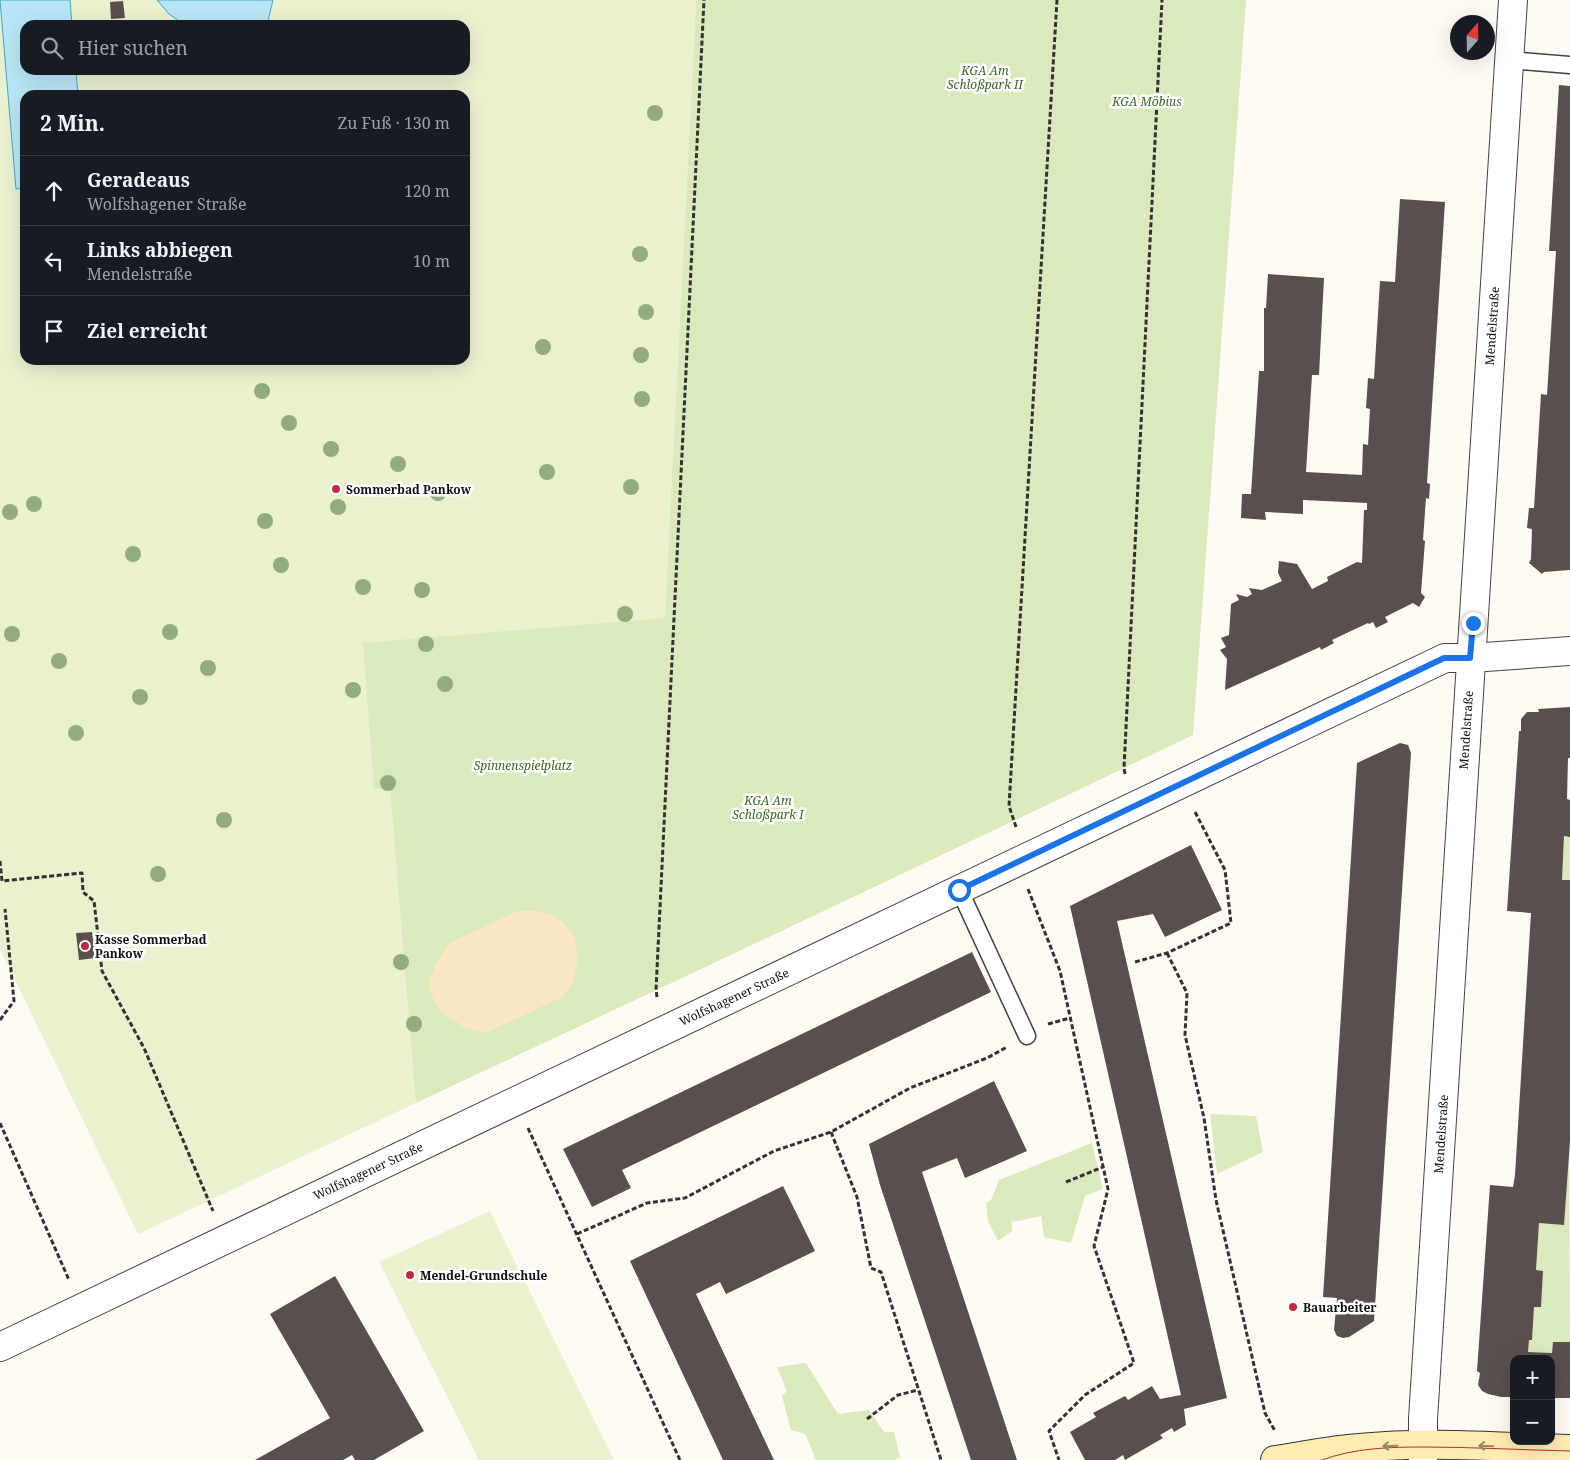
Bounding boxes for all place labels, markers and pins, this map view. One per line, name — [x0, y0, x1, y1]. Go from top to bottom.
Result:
place label: Sommerbad Pankow — [346, 481, 472, 498]
marker: Sommerbad Pankow — [330, 483, 342, 495]
place label: Kasse Sommerbad Pankow — [95, 931, 207, 962]
marker: Kasse Sommerbad Pankow — [79, 940, 91, 952]
place label: Mendel-Grundschule — [420, 1267, 548, 1284]
marker: Mendel-Grundschule — [404, 1269, 416, 1281]
place label: Bauarbeiter — [1303, 1299, 1377, 1316]
marker: Bauarbeiter — [1287, 1301, 1299, 1313]

